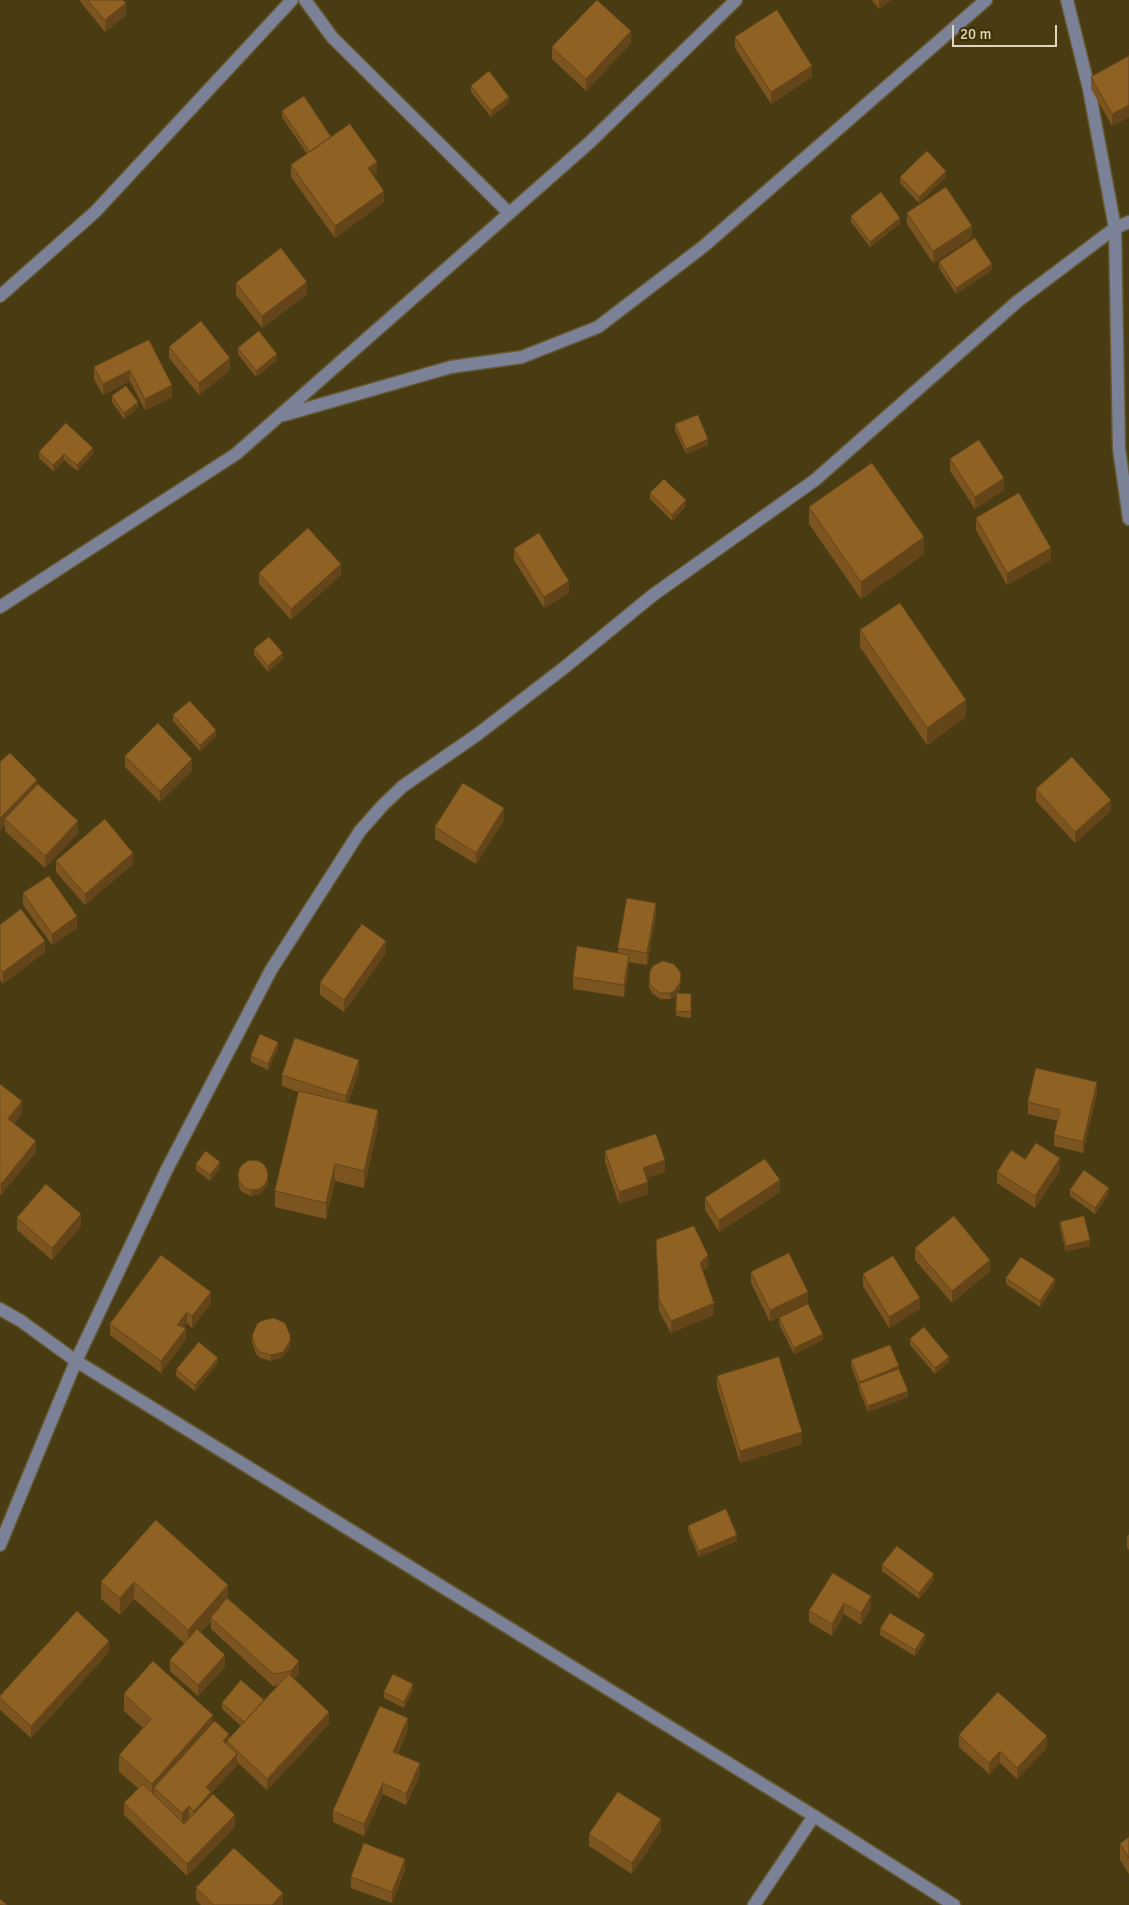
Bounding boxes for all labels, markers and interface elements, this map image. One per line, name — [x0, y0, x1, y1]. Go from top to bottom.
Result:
scale bar — [954, 15, 1059, 47]
text: 20 m — [960, 25, 991, 43]

